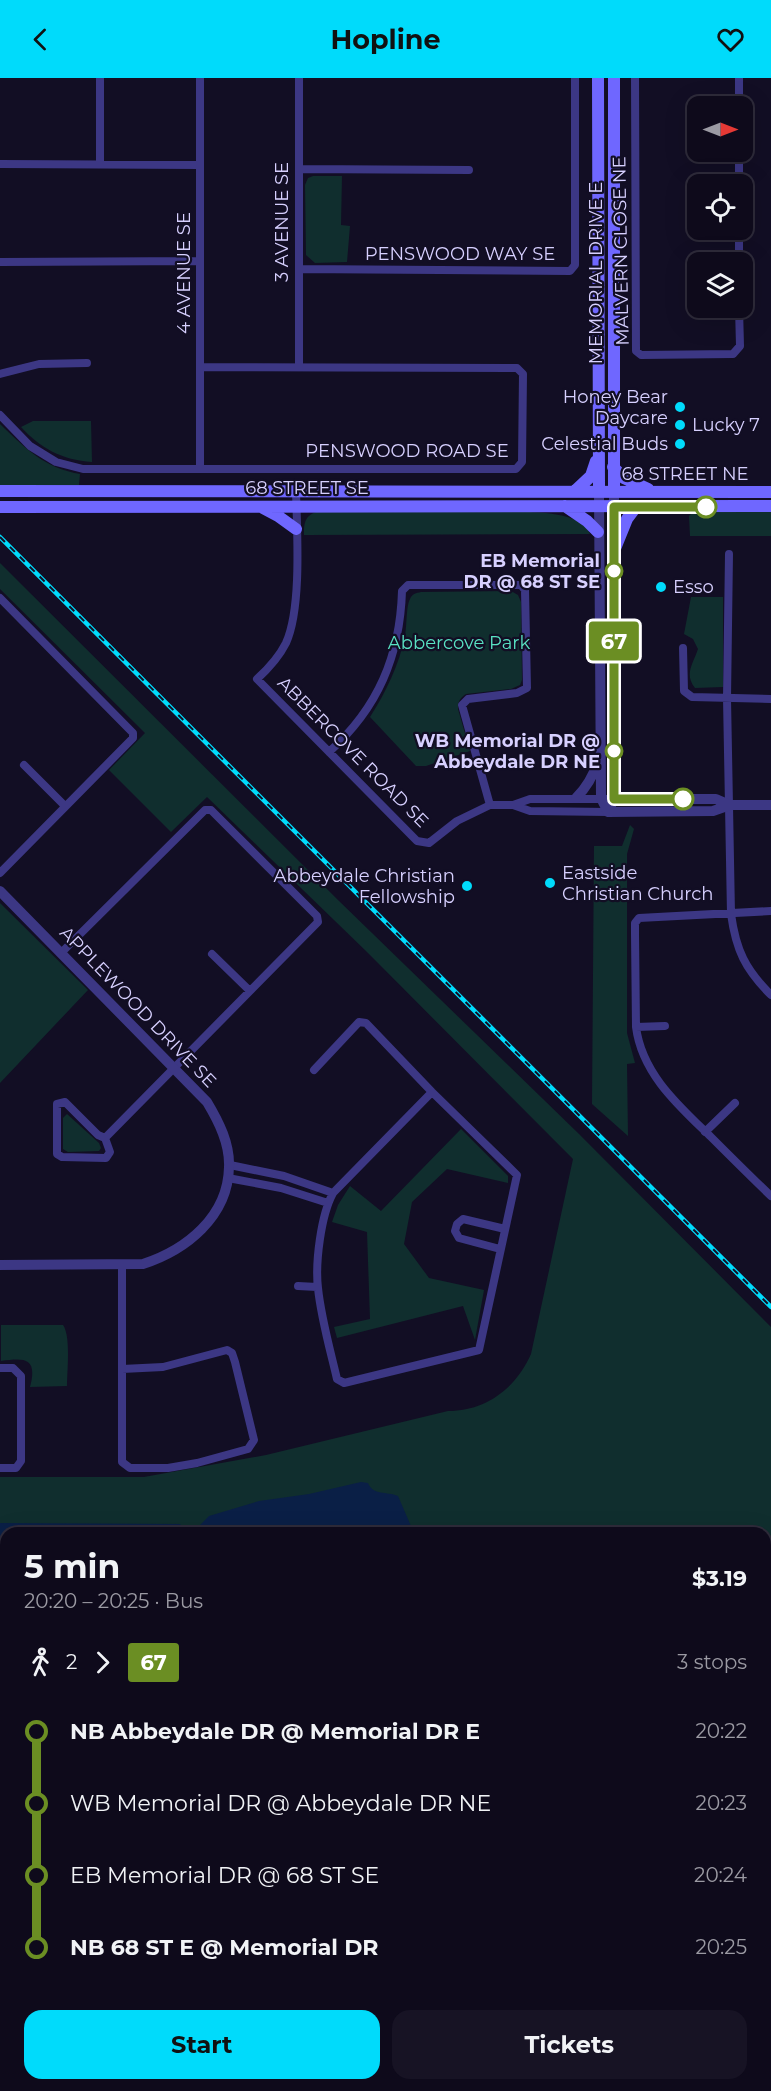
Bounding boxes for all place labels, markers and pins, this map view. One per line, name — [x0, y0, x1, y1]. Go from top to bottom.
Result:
place label: Honey Bear Daycare — [563, 386, 668, 429]
marker: Honey Bear Daycare — [673, 400, 687, 414]
place label: Lucky 7 — [692, 414, 760, 436]
marker: Lucky 7 — [673, 418, 687, 432]
place label: Celestial Buds — [541, 433, 668, 455]
marker: Celestial Buds — [673, 437, 687, 451]
unlabelled marker — [695, 496, 717, 518]
place label: EB Memorial DR @ 68 ST SE — [464, 550, 600, 593]
marker: EB Memorial DR @ 68 ST SE — [605, 562, 623, 580]
place label: Esso — [673, 576, 714, 598]
marker: Esso — [654, 580, 668, 594]
place label: WB Memorial DR @ Abbeydale DR NE — [415, 730, 600, 773]
marker: WB Memorial DR @ Abbeydale DR NE — [605, 742, 623, 760]
unlabelled marker — [672, 788, 694, 810]
place label: Eastside Christian Church — [562, 862, 713, 905]
place label: Abbeydale Christian Fellowship — [274, 865, 455, 908]
marker: Eastside Christian Church — [543, 876, 557, 890]
marker: Abbeydale Christian Fellowship — [460, 879, 474, 893]

